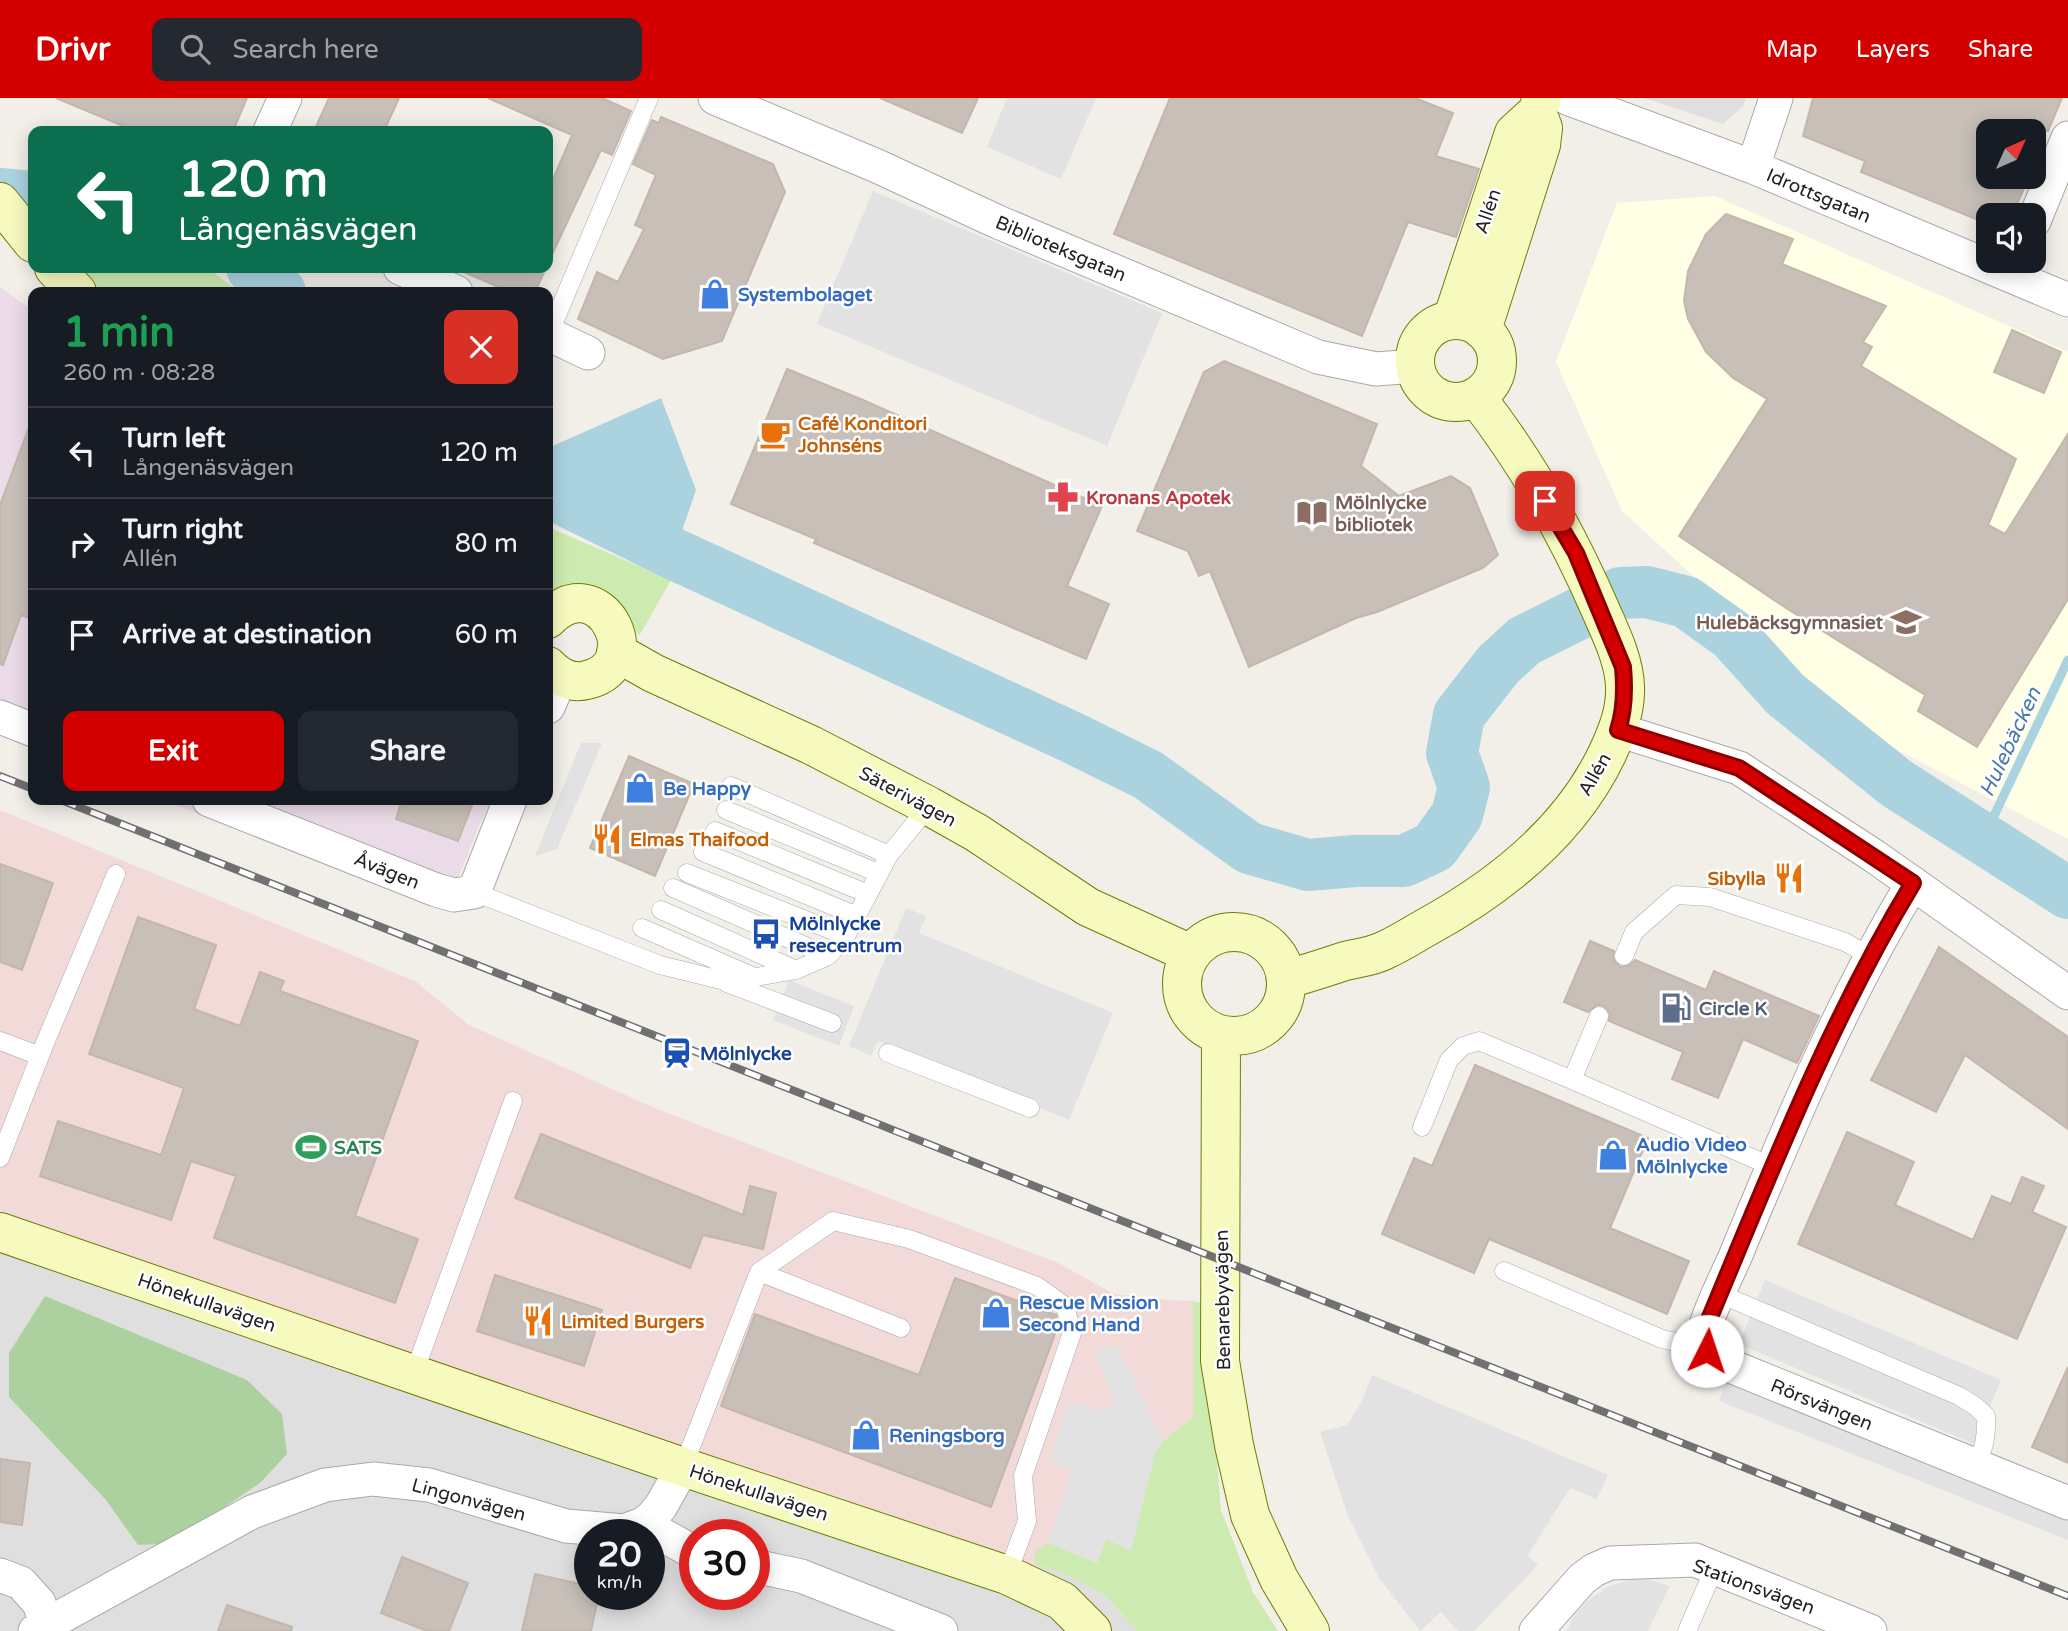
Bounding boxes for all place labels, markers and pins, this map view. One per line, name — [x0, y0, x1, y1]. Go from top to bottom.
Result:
shop icon: Systembolaget — [698, 277, 732, 311]
place label: Systembolaget — [738, 284, 873, 307]
place label: Café Konditori Johnséns — [797, 413, 927, 457]
cafe icon: Café Konditori Johnséns — [758, 417, 792, 451]
pin — [1515, 471, 1575, 531]
pharmacy icon: Kronans Apotek — [1046, 480, 1080, 514]
place label: Kronans Apotek — [1086, 487, 1232, 510]
place label: Mölnlycke bibliotek — [1335, 492, 1427, 536]
library icon: Mölnlycke bibliotek — [1295, 496, 1329, 530]
school or university icon: Hulebäcksgymnasiet — [1889, 605, 1923, 639]
place label: Hulebäcksgymnasiet — [1696, 612, 1884, 635]
shop icon: Be Happy — [623, 771, 657, 805]
place label: Be Happy — [663, 778, 752, 801]
restaurant icon: Elmas Thaifood — [590, 822, 624, 856]
place label: Elmas Thaifood — [630, 829, 769, 851]
restaurant icon: Sibylla — [1772, 861, 1806, 895]
place label: Sibylla — [1708, 868, 1766, 891]
place label: Mölnlycke resecentrum — [789, 913, 902, 957]
bus stop icon: Mölnlycke resecentrum — [749, 917, 783, 951]
fuel station icon: Circle K — [1659, 991, 1693, 1025]
place label: Circle K — [1699, 998, 1767, 1020]
station icon: Mölnlycke — [660, 1036, 694, 1070]
place label: Mölnlycke — [700, 1043, 792, 1066]
sports icon: SATS — [294, 1130, 328, 1164]
place label: Audio Video Mölnlycke — [1636, 1134, 1747, 1179]
place label: SATS — [334, 1137, 382, 1159]
shop icon: Audio Video Mölnlycke — [1596, 1138, 1630, 1172]
place label: Rescue Mission Second Hand — [1019, 1292, 1159, 1336]
shop icon: Rescue Mission Second Hand — [979, 1296, 1013, 1330]
restaurant icon: Limited Burgers — [521, 1304, 555, 1338]
place label: Limited Burgers — [561, 1311, 704, 1334]
shop icon: Reningsborg — [849, 1418, 883, 1452]
place label: Reningsborg — [889, 1425, 1005, 1448]

